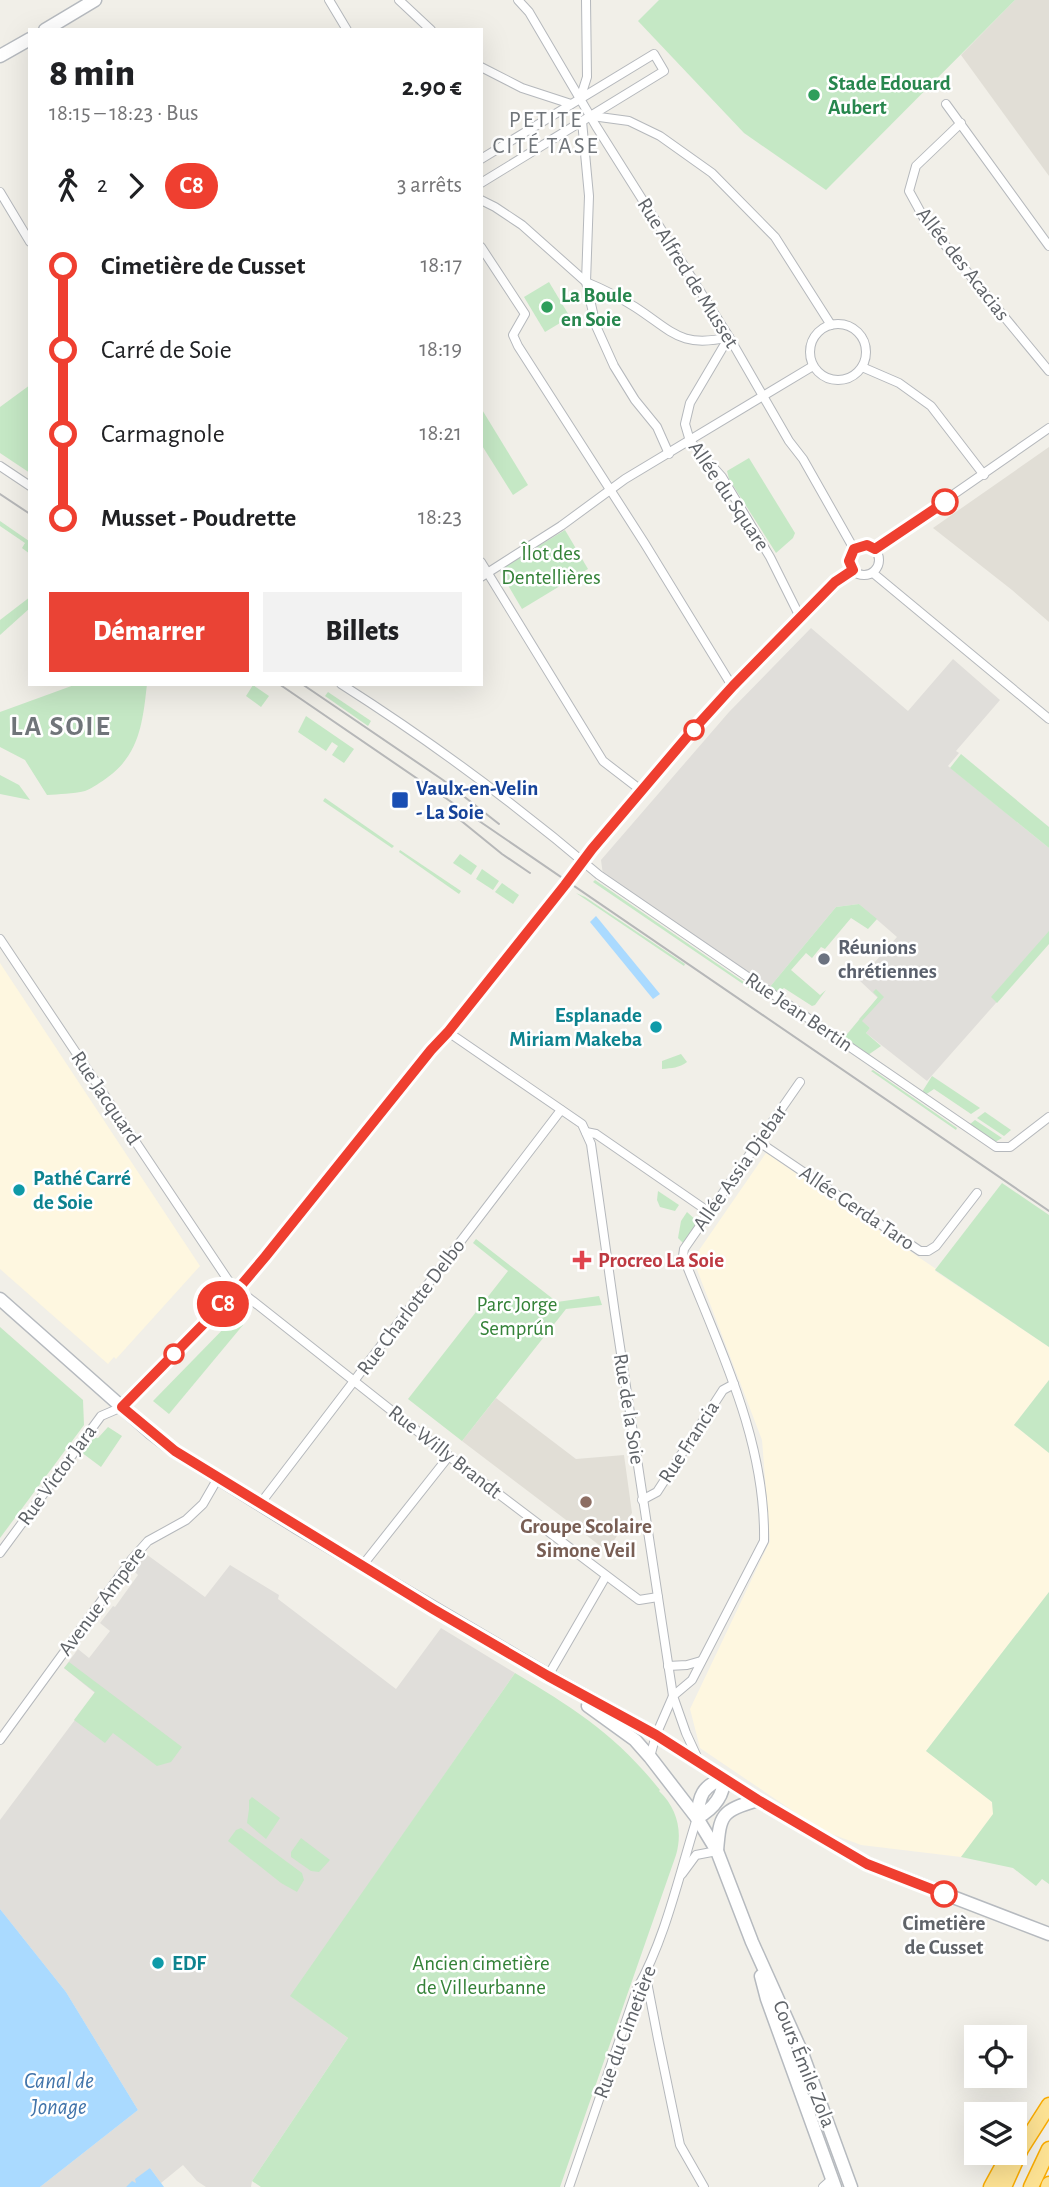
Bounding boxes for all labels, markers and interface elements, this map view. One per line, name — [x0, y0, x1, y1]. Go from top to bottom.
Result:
text: 8 min — [49, 55, 135, 93]
place label: Stade Edouard Aubert — [828, 73, 951, 118]
text: 2.90 € — [402, 74, 462, 100]
marker: Stade Edouard Aubert — [806, 87, 822, 103]
text: 18:15 – 18:23 · Bus — [49, 102, 199, 125]
district label: PETITE CITÉ TASE — [492, 109, 600, 158]
icon: walk — [49, 167, 87, 205]
icon: forward — [117, 167, 155, 205]
text: 2 — [97, 174, 107, 197]
text: C8 — [179, 174, 204, 198]
text: 3 arrêts — [397, 174, 462, 197]
street label: Rue Alfred de Musset — [633, 194, 743, 352]
street label: Allée des Acacias — [913, 204, 1013, 324]
text: Cimetière de Cusset — [101, 253, 305, 279]
text: 18:17 — [420, 254, 462, 277]
place label: La Boule en Soie — [561, 285, 632, 330]
marker: La Boule en Soie — [539, 299, 555, 315]
text: Carré de Soie — [101, 337, 232, 363]
text: 18:19 — [419, 338, 462, 361]
text: Carmagnole — [101, 421, 225, 447]
text: 18:21 — [420, 422, 462, 445]
street label: Allée du Square — [685, 437, 773, 555]
unlabelled marker — [932, 489, 958, 515]
text: Musset - Poudrette — [101, 505, 296, 531]
text: 18:23 — [418, 506, 462, 529]
park label: Îlot des Dentellières — [501, 541, 601, 588]
button: Démarrer — [49, 592, 249, 672]
button: Billets — [263, 592, 462, 672]
district label: LA SOIE — [10, 713, 112, 741]
unlabelled marker — [684, 720, 704, 740]
place label: Vaulx-en-Velin - La Soie — [416, 778, 538, 823]
marker: Vaulx-en-Velin - La Soie — [390, 790, 410, 810]
place label: Réunions chrétiennes — [838, 937, 937, 982]
marker: Réunions chrétiennes — [816, 951, 832, 967]
street label: Rue Jean Bertin — [741, 968, 857, 1056]
place label: Esplanade Miriam Makeba — [509, 1005, 642, 1050]
marker: Esplanade Miriam Makeba — [648, 1019, 664, 1035]
street label: Rue Jacquard — [67, 1048, 145, 1149]
street label: Allée Assia Djebar — [689, 1101, 791, 1235]
street label: Allée Gerda Taro — [796, 1162, 918, 1254]
place label: Pathé Carré de Soie — [33, 1168, 131, 1213]
marker: Pathé Carré de Soie — [11, 1182, 27, 1198]
street label: Rue Charlotte Delbo — [353, 1235, 469, 1379]
marker: Procreo La Soie — [572, 1250, 592, 1270]
place label: Procreo La Soie — [598, 1250, 724, 1271]
line badge: C8 — [192, 1281, 255, 1327]
text: C8 — [211, 1292, 235, 1316]
park label: Parc Jorge Semprún — [476, 1294, 558, 1339]
unlabelled marker — [164, 1344, 184, 1364]
street label: Rue de la Soie — [610, 1352, 648, 1466]
street label: Rue Francia — [655, 1397, 723, 1487]
street label: Rue Willy Brandt — [384, 1401, 506, 1503]
street label: Rue Victor Jara — [14, 1421, 101, 1529]
marker: Groupe Scolaire Simone Veil — [578, 1494, 594, 1510]
place label: Groupe Scolaire Simone Veil — [520, 1516, 652, 1561]
street label: Avenue Ampère — [54, 1543, 150, 1659]
marker: Cimetière de Cusset — [931, 1881, 957, 1907]
place label: Cimetière de Cusset — [903, 1913, 986, 1958]
place label: EDF — [172, 1953, 206, 1974]
park label: Ancien cimetière de Villeurbanne — [412, 1953, 550, 1998]
marker: EDF — [150, 1955, 166, 1971]
street label: Rue du Cimetière — [590, 1963, 660, 2101]
street label: Cours Émile Zola — [769, 1997, 841, 2131]
map controls — [964, 2025, 1027, 2165]
button: locate — [964, 2025, 1027, 2088]
water label: Canal de Jonage — [24, 2070, 94, 2119]
button: layers — [964, 2102, 1027, 2165]

